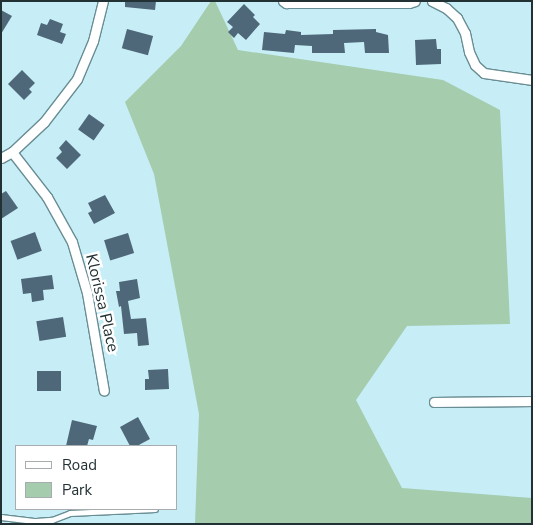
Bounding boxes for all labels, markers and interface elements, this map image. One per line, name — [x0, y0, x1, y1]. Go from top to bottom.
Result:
street label: Klorissa Place — [81, 252, 123, 354]
legend — [15, 445, 178, 510]
text: Road — [62, 455, 97, 475]
text: Park — [62, 480, 92, 500]

